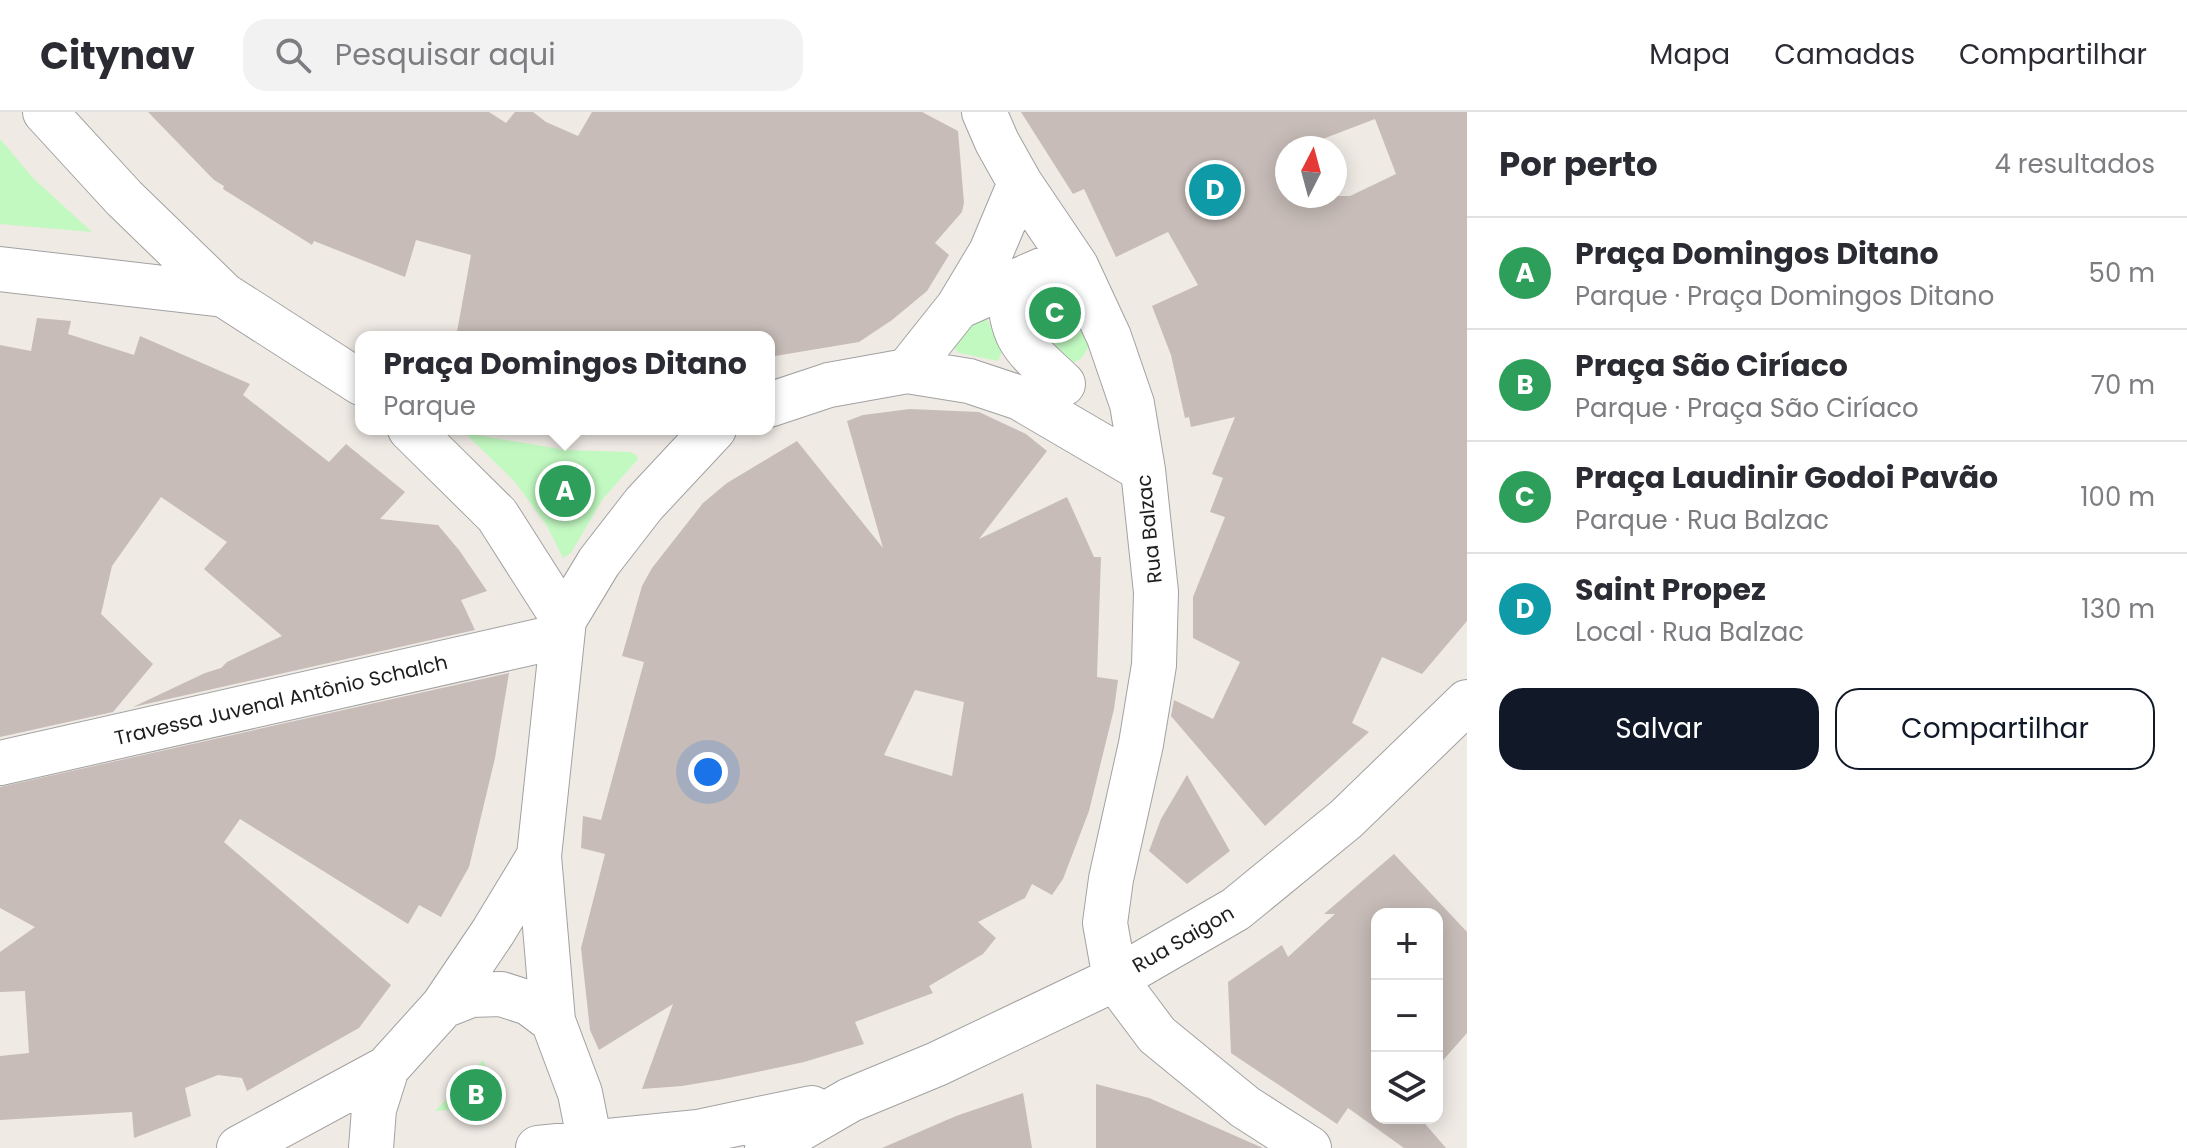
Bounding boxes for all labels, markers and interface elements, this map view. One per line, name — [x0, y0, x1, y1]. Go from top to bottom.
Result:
search box — [243, 19, 803, 91]
text: Citynav — [40, 29, 195, 82]
icon: search — [271, 33, 315, 77]
text: Pesquisar aqui — [335, 33, 556, 76]
text: Mapa — [1649, 35, 1730, 74]
text: Camadas — [1774, 35, 1915, 74]
text: Compartilhar — [1959, 35, 2147, 74]
north arrow — [1275, 136, 1347, 208]
text: Por perto — [1499, 140, 1658, 188]
text: 4 resultados — [1994, 146, 2155, 182]
pin: D — [1189, 160, 1241, 220]
text: Praça Domingos Ditano — [1575, 232, 1939, 275]
text: A — [1515, 255, 1535, 291]
text: 50 m — [2089, 255, 2155, 291]
text: Parque · Praça Domingos Ditano — [1575, 278, 1994, 314]
pin: C — [1029, 283, 1081, 343]
popup — [355, 331, 775, 435]
text: Praça Domingos Ditano — [383, 342, 747, 385]
text: Praça São Ciríaco — [1575, 344, 1848, 387]
text: B — [1516, 367, 1534, 403]
text: 70 m — [2091, 367, 2155, 403]
text: Parque — [383, 388, 476, 424]
text: Parque · Praça São Ciríaco — [1575, 390, 1919, 426]
text: Praça Laudinir Godoi Pavão — [1575, 456, 1998, 499]
pin: A — [539, 461, 591, 521]
street label: Rua Balzac — [1129, 473, 1169, 585]
text: C — [1515, 479, 1535, 515]
text: 100 m — [2080, 479, 2155, 515]
text: Parque · Rua Balzac — [1575, 502, 1829, 538]
text: Saint Propez — [1575, 568, 1766, 611]
text: D — [1516, 591, 1534, 627]
text: 130 m — [2081, 591, 2155, 627]
text: Local · Rua Balzac — [1575, 614, 1804, 650]
street label: Travessa Juvenal Antônio Schalch — [112, 648, 450, 752]
button: Salvar — [1499, 688, 1819, 770]
button: Compartilhar — [1835, 688, 2155, 770]
your location — [688, 752, 728, 792]
street label: Rua Saigon — [1127, 899, 1239, 979]
map controls — [1371, 908, 1443, 1124]
button: + — [1371, 908, 1443, 980]
button: − — [1371, 980, 1443, 1052]
button: layers — [1371, 1052, 1443, 1124]
pin: B — [450, 1065, 502, 1125]

